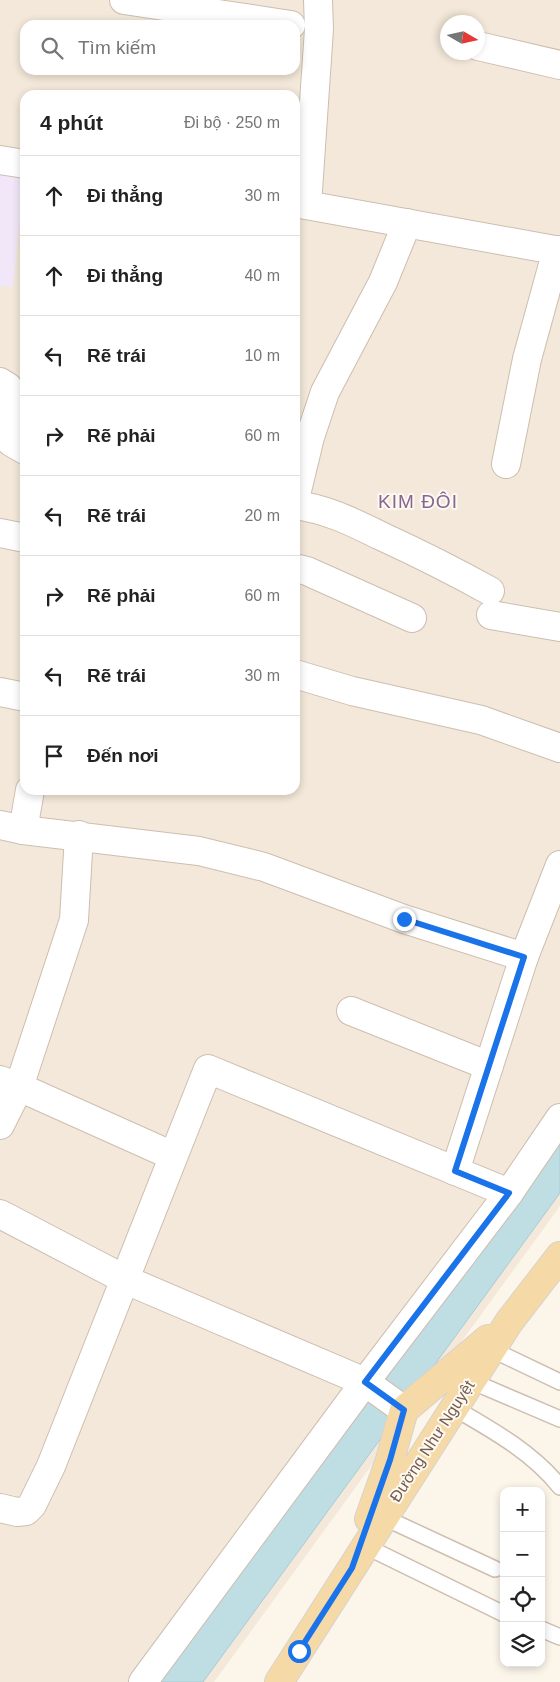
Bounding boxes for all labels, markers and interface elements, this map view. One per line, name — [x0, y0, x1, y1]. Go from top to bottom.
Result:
north arrow — [440, 15, 485, 60]
search box — [20, 20, 300, 75]
icon: search — [38, 34, 66, 62]
text: Tìm kiếm — [78, 37, 156, 58]
text: 4 phút — [40, 111, 103, 134]
text: Đi bộ · 250 m — [184, 114, 280, 131]
icon: ahead — [40, 182, 68, 210]
text: Đi thẳng — [87, 185, 163, 206]
text: 30 m — [244, 187, 280, 204]
icon: ahead — [40, 262, 68, 290]
text: Đi thẳng — [87, 265, 163, 286]
text: 40 m — [244, 267, 280, 284]
icon: left — [40, 342, 68, 370]
text: Rẽ trái — [87, 345, 146, 366]
text: 10 m — [244, 347, 280, 364]
icon: right — [40, 422, 68, 450]
text: Rẽ phải — [87, 425, 156, 446]
text: 60 m — [244, 427, 280, 444]
district label: KIM ĐÔI — [378, 491, 458, 512]
icon: left — [40, 502, 68, 530]
text: Rẽ trái — [87, 505, 146, 526]
text: 20 m — [244, 507, 280, 524]
icon: right — [40, 582, 68, 610]
text: Rẽ phải — [87, 585, 156, 606]
text: 60 m — [244, 587, 280, 604]
icon: left — [40, 662, 68, 690]
text: Rẽ trái — [87, 665, 146, 686]
text: 30 m — [244, 667, 280, 684]
icon: arrive — [40, 742, 68, 770]
text: Đến nơi — [87, 745, 159, 766]
route end — [393, 908, 416, 931]
street label: Đường Như Nguyệt — [386, 1377, 478, 1505]
map controls — [500, 1487, 545, 1667]
button: + — [500, 1487, 545, 1532]
button: − — [500, 1532, 545, 1577]
button: locate — [500, 1577, 545, 1622]
button: layers — [500, 1622, 545, 1667]
route start — [288, 1640, 311, 1663]

